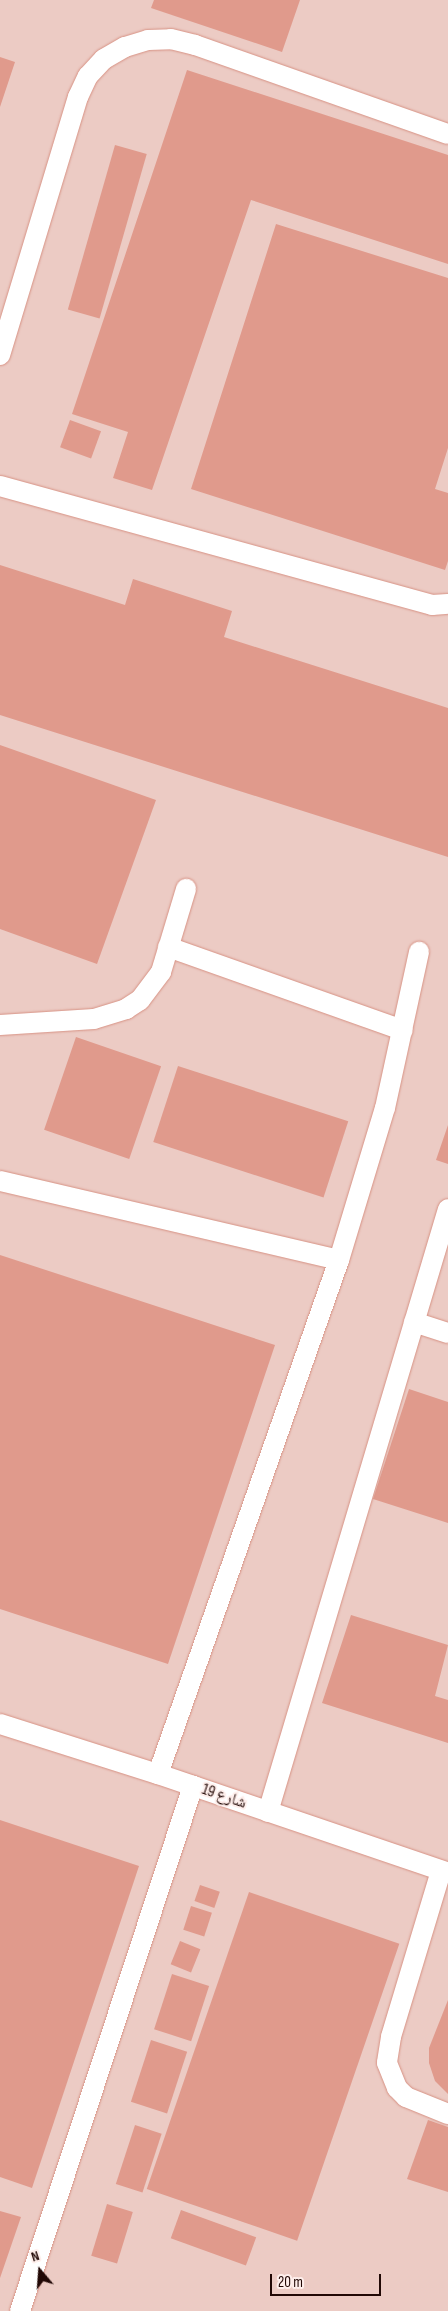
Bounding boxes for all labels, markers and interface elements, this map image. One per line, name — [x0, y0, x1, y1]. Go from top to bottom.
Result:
street label: شارع 19 — [199, 1780, 249, 1814]
north arrow — [15, 2246, 65, 2296]
text: N — [29, 2247, 41, 2266]
scale bar — [273, 2264, 384, 2296]
text: 20 m — [278, 2273, 303, 2292]

